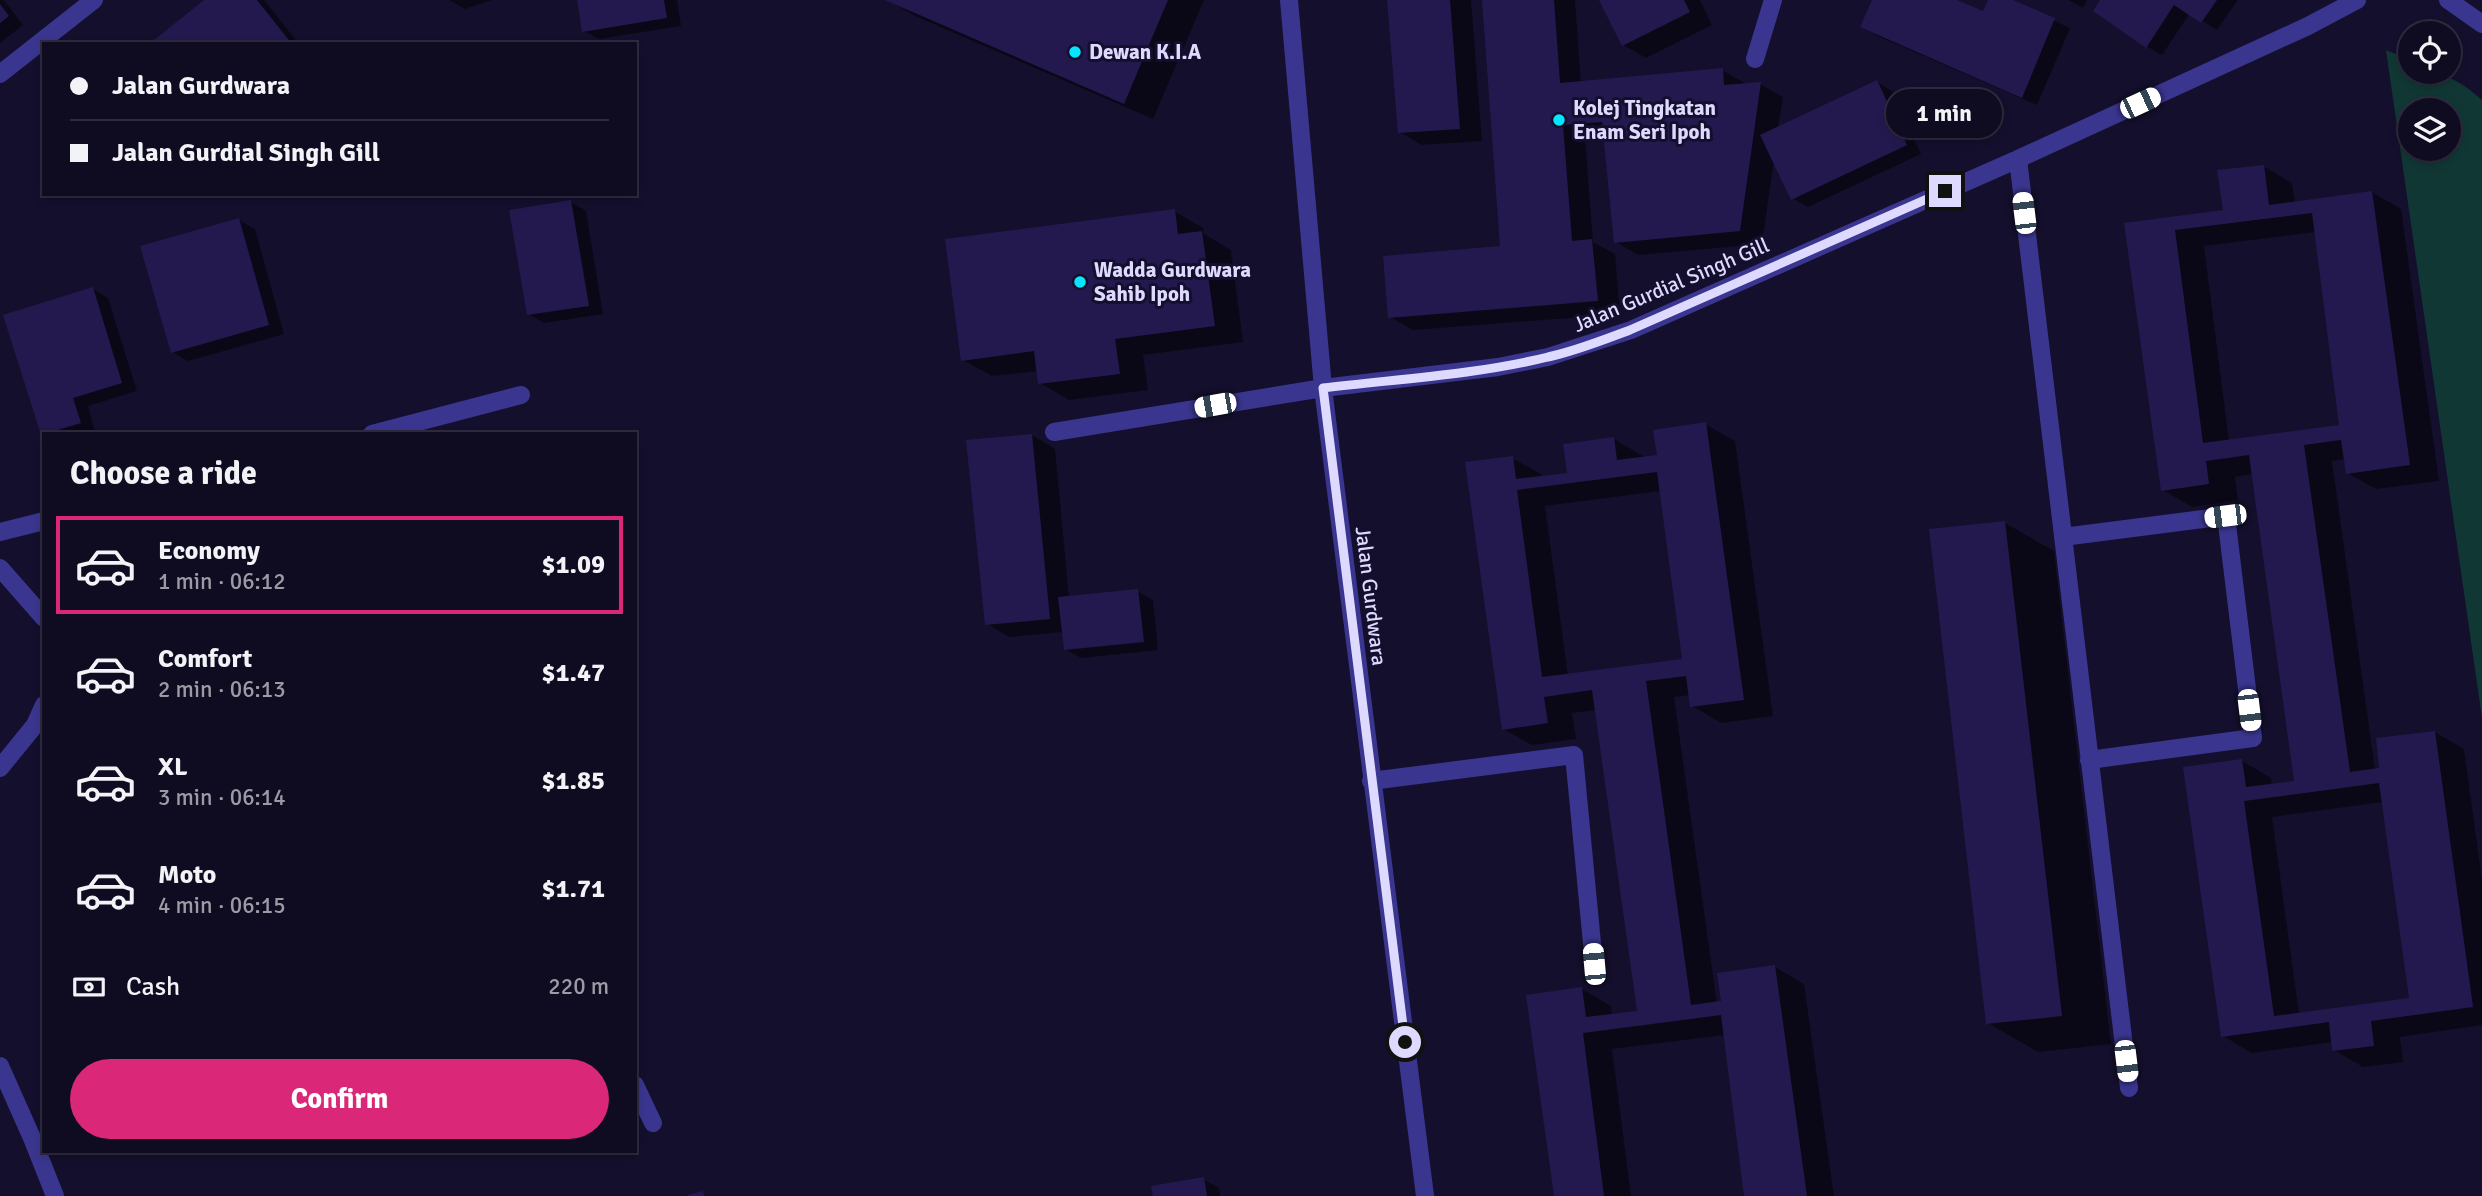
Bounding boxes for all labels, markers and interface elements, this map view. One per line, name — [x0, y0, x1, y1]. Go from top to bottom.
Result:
map controls — [2398, 21, 2461, 161]
button: locate — [2398, 21, 2461, 84]
place label: Dewan K.I.A — [1089, 39, 1202, 65]
marker: Dewan K.I.A — [1067, 44, 1083, 60]
text: Jalan Gurdwara — [112, 70, 290, 102]
car — [2117, 85, 2164, 121]
callout: 1 min — [1887, 90, 2003, 138]
place label: Kolej Tingkatan Enam Seri Ipoh — [1573, 95, 1716, 145]
button: layers — [2398, 98, 2461, 161]
text: 1 min — [1916, 99, 1972, 128]
marker: Kolej Tingkatan Enam Seri Ipoh — [1551, 112, 1567, 128]
text: Jalan Gurdial Singh Gill — [112, 137, 380, 169]
route end — [1929, 175, 1961, 207]
car — [2012, 191, 2037, 235]
street label: Jalan Gurdial Singh Gill — [1569, 232, 1773, 338]
place label: Wadda Gurdwara Sahib Ipoh — [1094, 257, 1251, 307]
marker: Wadda Gurdwara Sahib Ipoh — [1072, 274, 1088, 290]
car — [1193, 391, 1238, 419]
text: Choose a ride — [70, 454, 257, 493]
car — [2203, 503, 2248, 529]
street label: Jalan Gurdwara — [1350, 525, 1392, 667]
icon: car — [74, 534, 137, 597]
text: Economy — [158, 535, 260, 567]
text: $1.09 — [541, 549, 605, 581]
text: 1 min · 06:12 — [158, 567, 286, 596]
icon: car — [74, 642, 137, 705]
text: Comfort — [158, 643, 252, 675]
text: $1.47 — [541, 657, 605, 689]
text: 2 min · 06:13 — [158, 675, 286, 704]
car — [2237, 688, 2262, 732]
icon: car — [74, 750, 137, 813]
text: XL — [158, 751, 188, 783]
text: $1.85 — [541, 765, 605, 797]
text: 3 min · 06:14 — [158, 783, 286, 812]
icon: car — [74, 858, 137, 921]
text: Moto — [158, 859, 216, 891]
text: $1.71 — [541, 873, 605, 905]
text: 4 min · 06:15 — [158, 891, 286, 920]
car — [1582, 942, 1607, 986]
icon: cash — [70, 968, 108, 1006]
text: Cash — [126, 971, 180, 1003]
text: 220 m — [548, 972, 609, 1001]
route start — [1389, 1026, 1421, 1058]
car — [2114, 1039, 2139, 1083]
button: Confirm — [70, 1059, 609, 1139]

